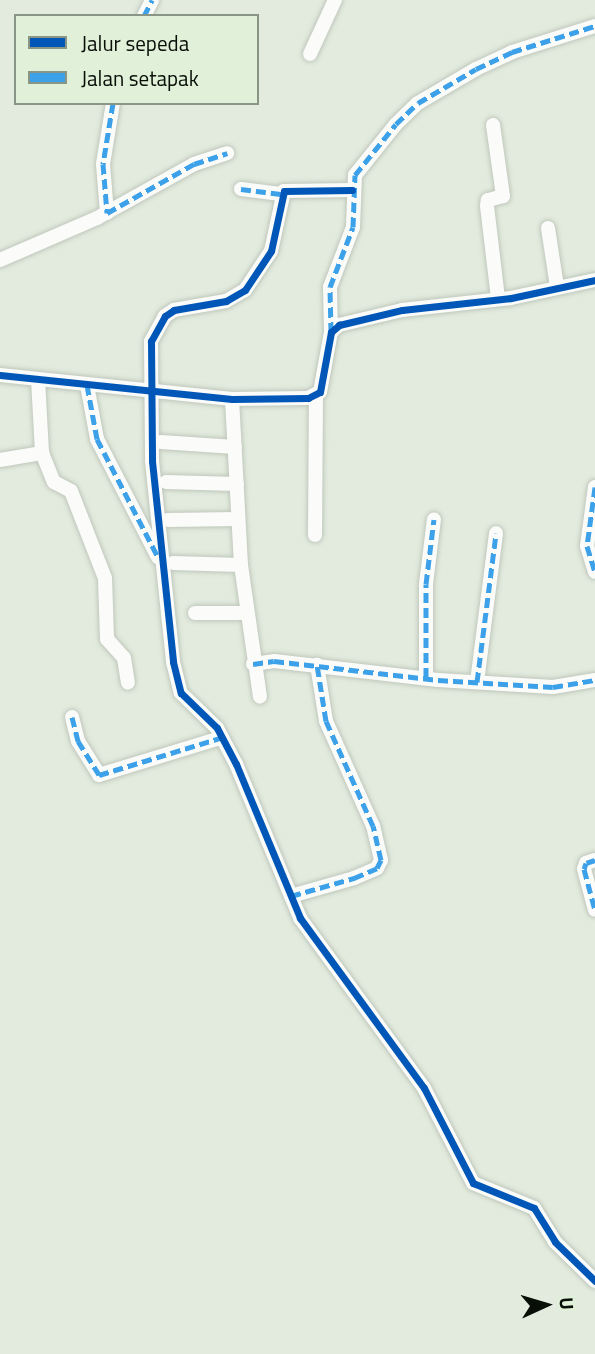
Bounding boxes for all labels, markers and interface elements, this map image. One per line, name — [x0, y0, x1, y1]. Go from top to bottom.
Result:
legend — [14, 14, 259, 105]
text: Jalur sepeda — [81, 27, 189, 59]
text: Jalan setapak — [81, 62, 199, 94]
north arrow — [511, 1270, 581, 1340]
text: U — [553, 1296, 582, 1311]

